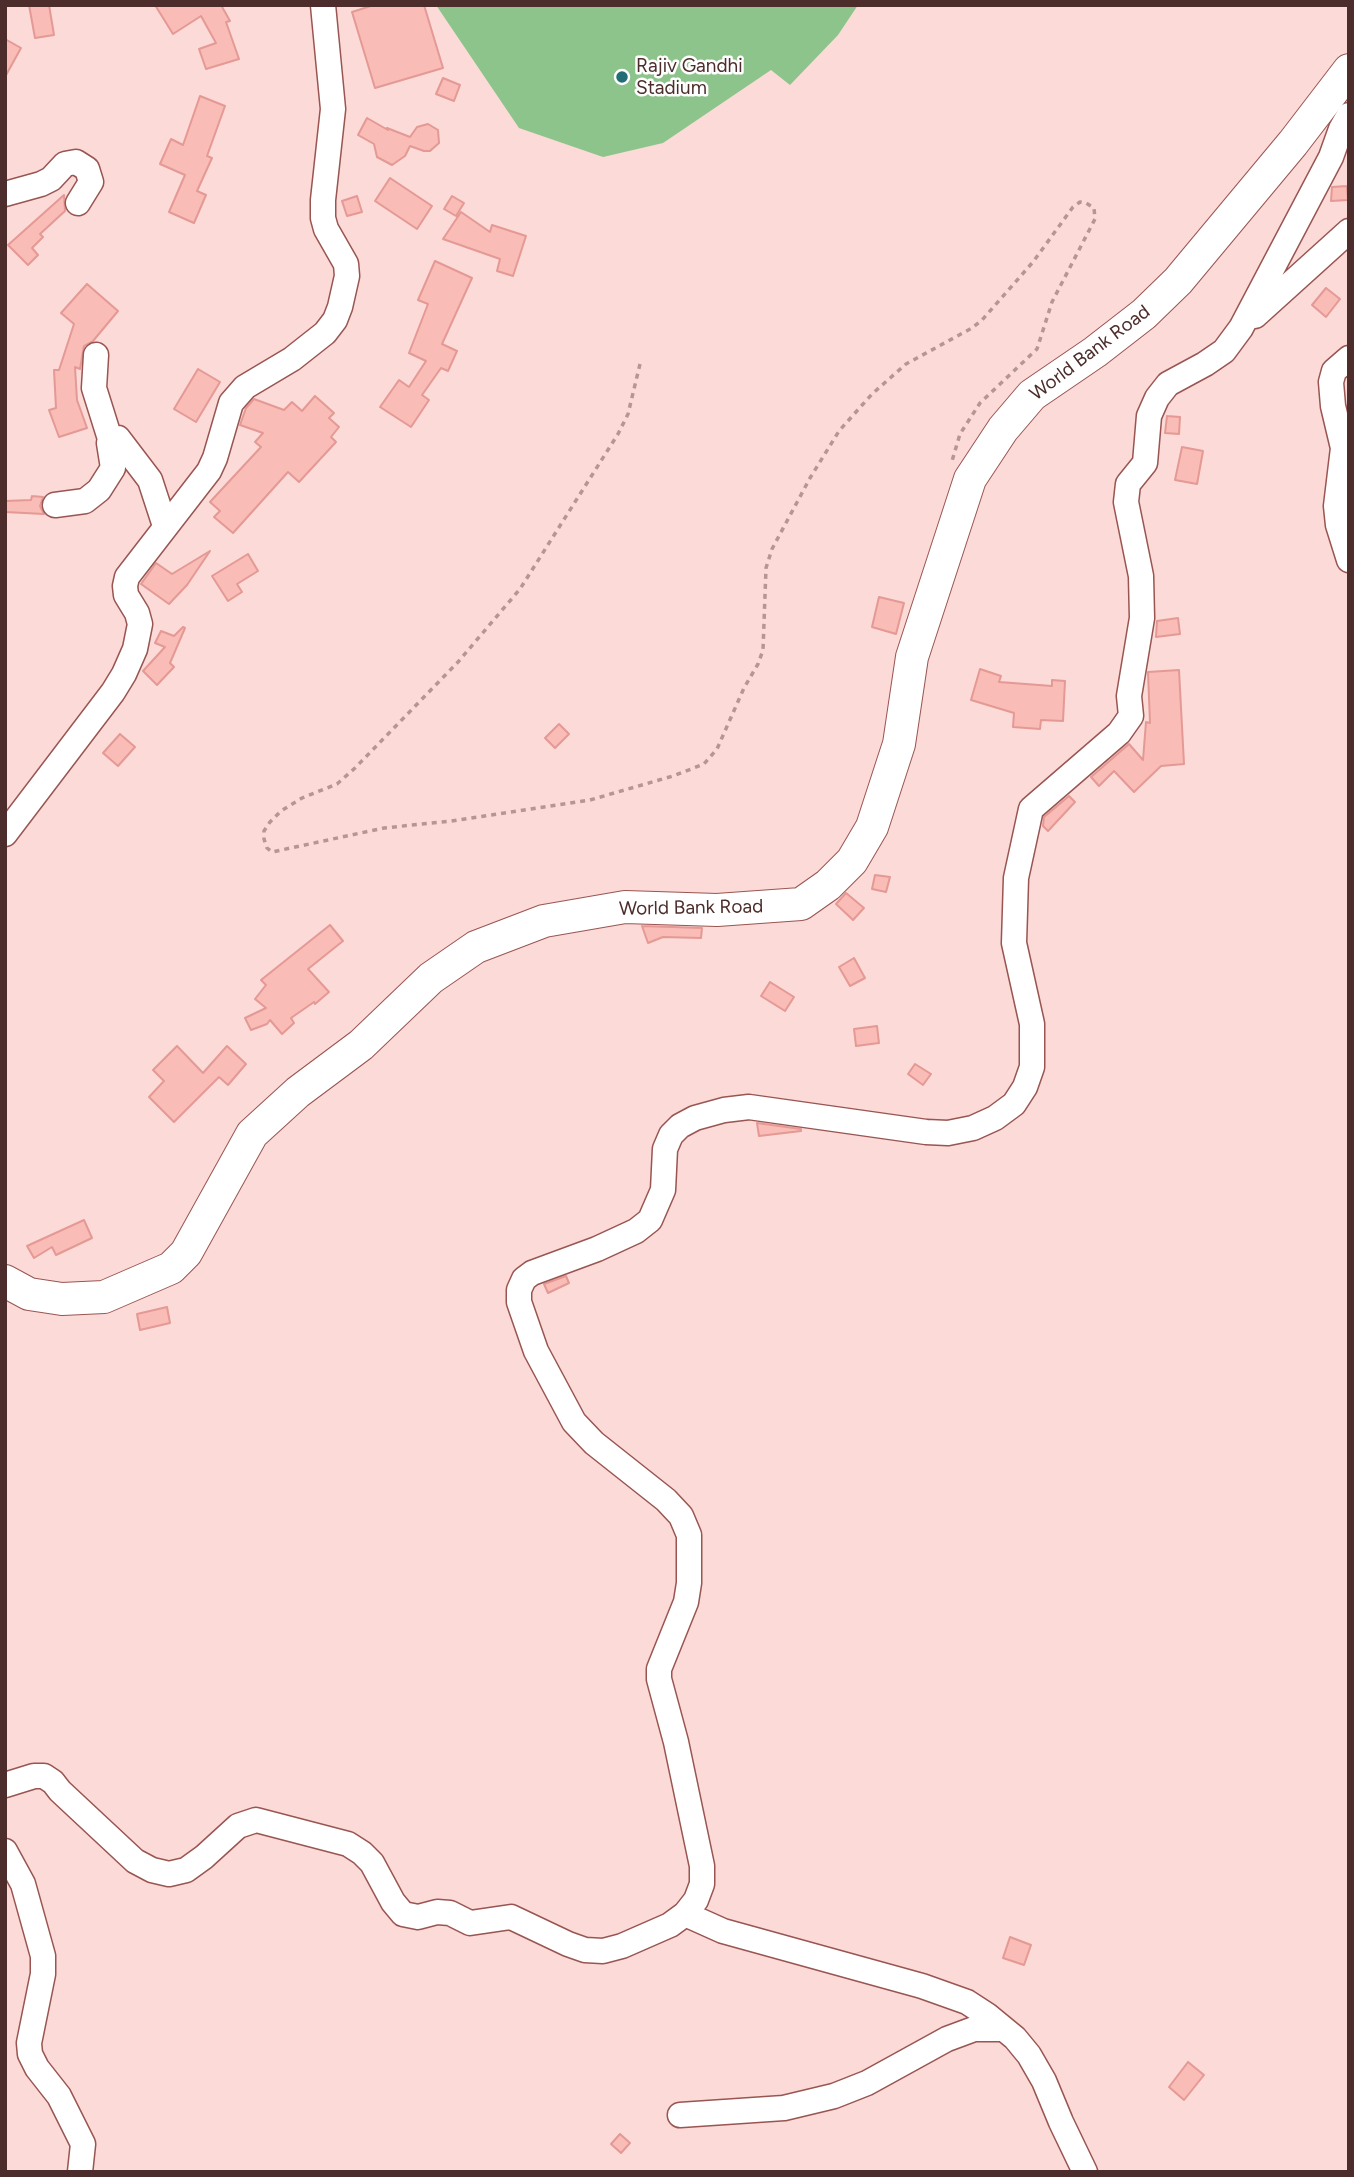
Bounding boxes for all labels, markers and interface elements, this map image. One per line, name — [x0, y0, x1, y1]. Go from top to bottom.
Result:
place label: Rajiv Gandhi Stadium — [636, 55, 743, 99]
marker: Rajiv Gandhi Stadium — [614, 69, 630, 85]
street label: World Bank Road — [1025, 300, 1155, 406]
street label: World Bank Road — [619, 895, 763, 921]

